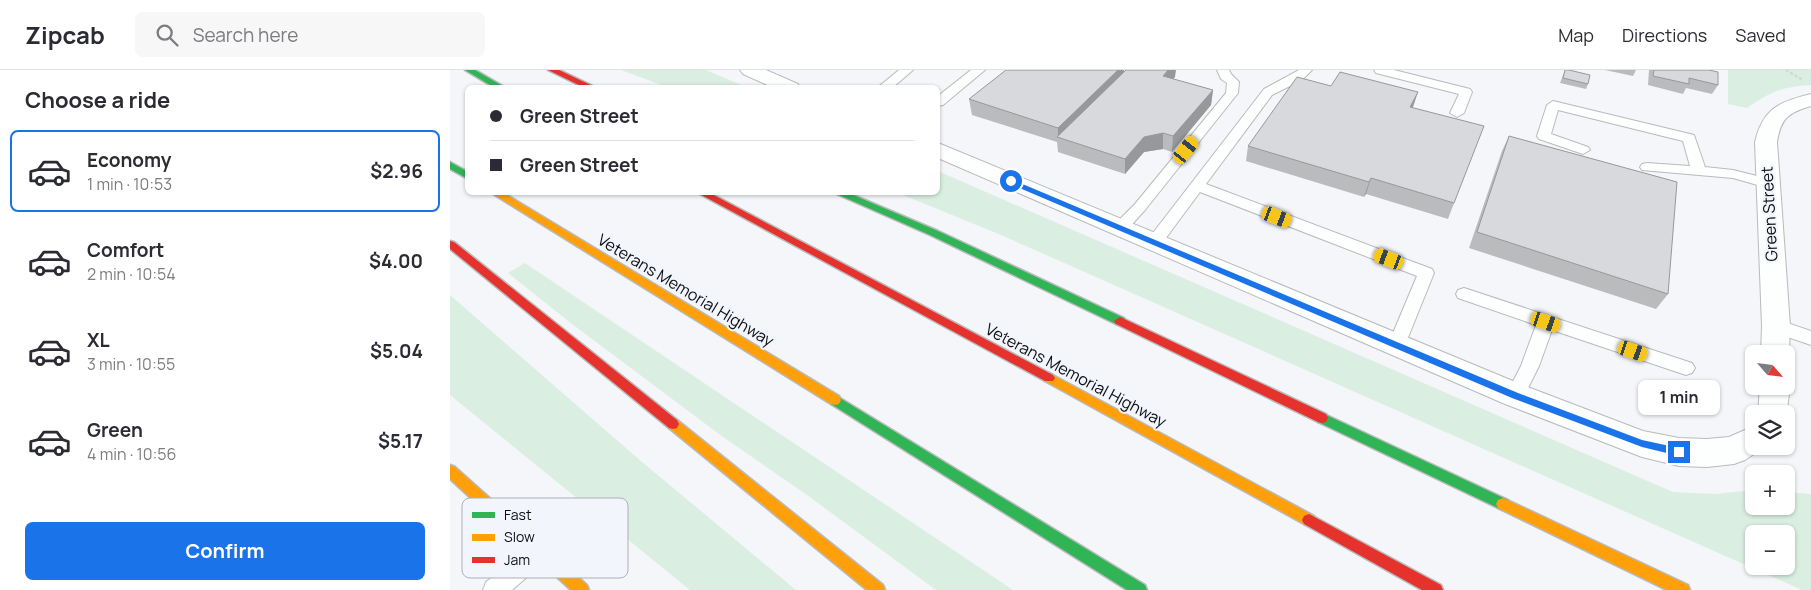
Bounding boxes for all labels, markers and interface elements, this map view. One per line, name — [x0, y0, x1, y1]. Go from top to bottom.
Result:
search box — [135, 12, 485, 57]
text: Zipcab — [25, 18, 105, 51]
icon: search — [153, 21, 181, 49]
text: Search here — [193, 22, 298, 48]
text: Map — [1558, 23, 1594, 47]
text: Directions — [1622, 23, 1707, 47]
text: Saved — [1735, 23, 1786, 47]
text: Choose a ride — [25, 85, 170, 115]
text: Green Street — [520, 103, 639, 129]
car — [1170, 134, 1201, 166]
text: Economy — [87, 147, 171, 173]
icon: car — [27, 149, 72, 194]
text: Green Street — [520, 152, 639, 178]
text: $2.96 — [370, 158, 423, 184]
street label: Green Street — [1756, 166, 1782, 262]
route start — [1000, 170, 1022, 192]
text: 1 min · 10:53 — [87, 173, 172, 195]
car — [1260, 205, 1293, 229]
street label: Veterans Memorial Highway — [594, 229, 779, 352]
text: Comfort — [87, 237, 164, 263]
icon: car — [27, 239, 72, 284]
car — [1372, 247, 1405, 271]
text: $4.00 — [369, 248, 423, 274]
text: 2 min · 10:54 — [87, 263, 176, 285]
car — [1529, 310, 1562, 334]
street label: Veterans Memorial Highway — [982, 318, 1171, 432]
text: XL — [87, 327, 110, 353]
icon: car — [27, 329, 72, 374]
text: $5.04 — [370, 338, 423, 364]
car — [1616, 339, 1649, 363]
north arrow — [1745, 345, 1795, 395]
map controls — [1745, 345, 1795, 575]
text: 3 min · 10:55 — [87, 353, 175, 375]
callout: 1 min — [1638, 380, 1720, 414]
text: 1 min — [1659, 386, 1699, 408]
button: layers — [1745, 405, 1795, 455]
text: Green — [87, 417, 143, 443]
icon: car — [27, 419, 72, 464]
text: $5.17 — [378, 428, 423, 454]
route end — [1668, 441, 1690, 463]
text: 4 min · 10:56 — [87, 443, 176, 465]
button: + — [1745, 465, 1795, 515]
legend — [462, 498, 628, 578]
text: Fast — [504, 505, 532, 524]
button: Confirm — [25, 522, 425, 580]
button: − — [1745, 525, 1795, 575]
text: Slow — [504, 527, 535, 546]
text: Jam — [504, 550, 530, 569]

